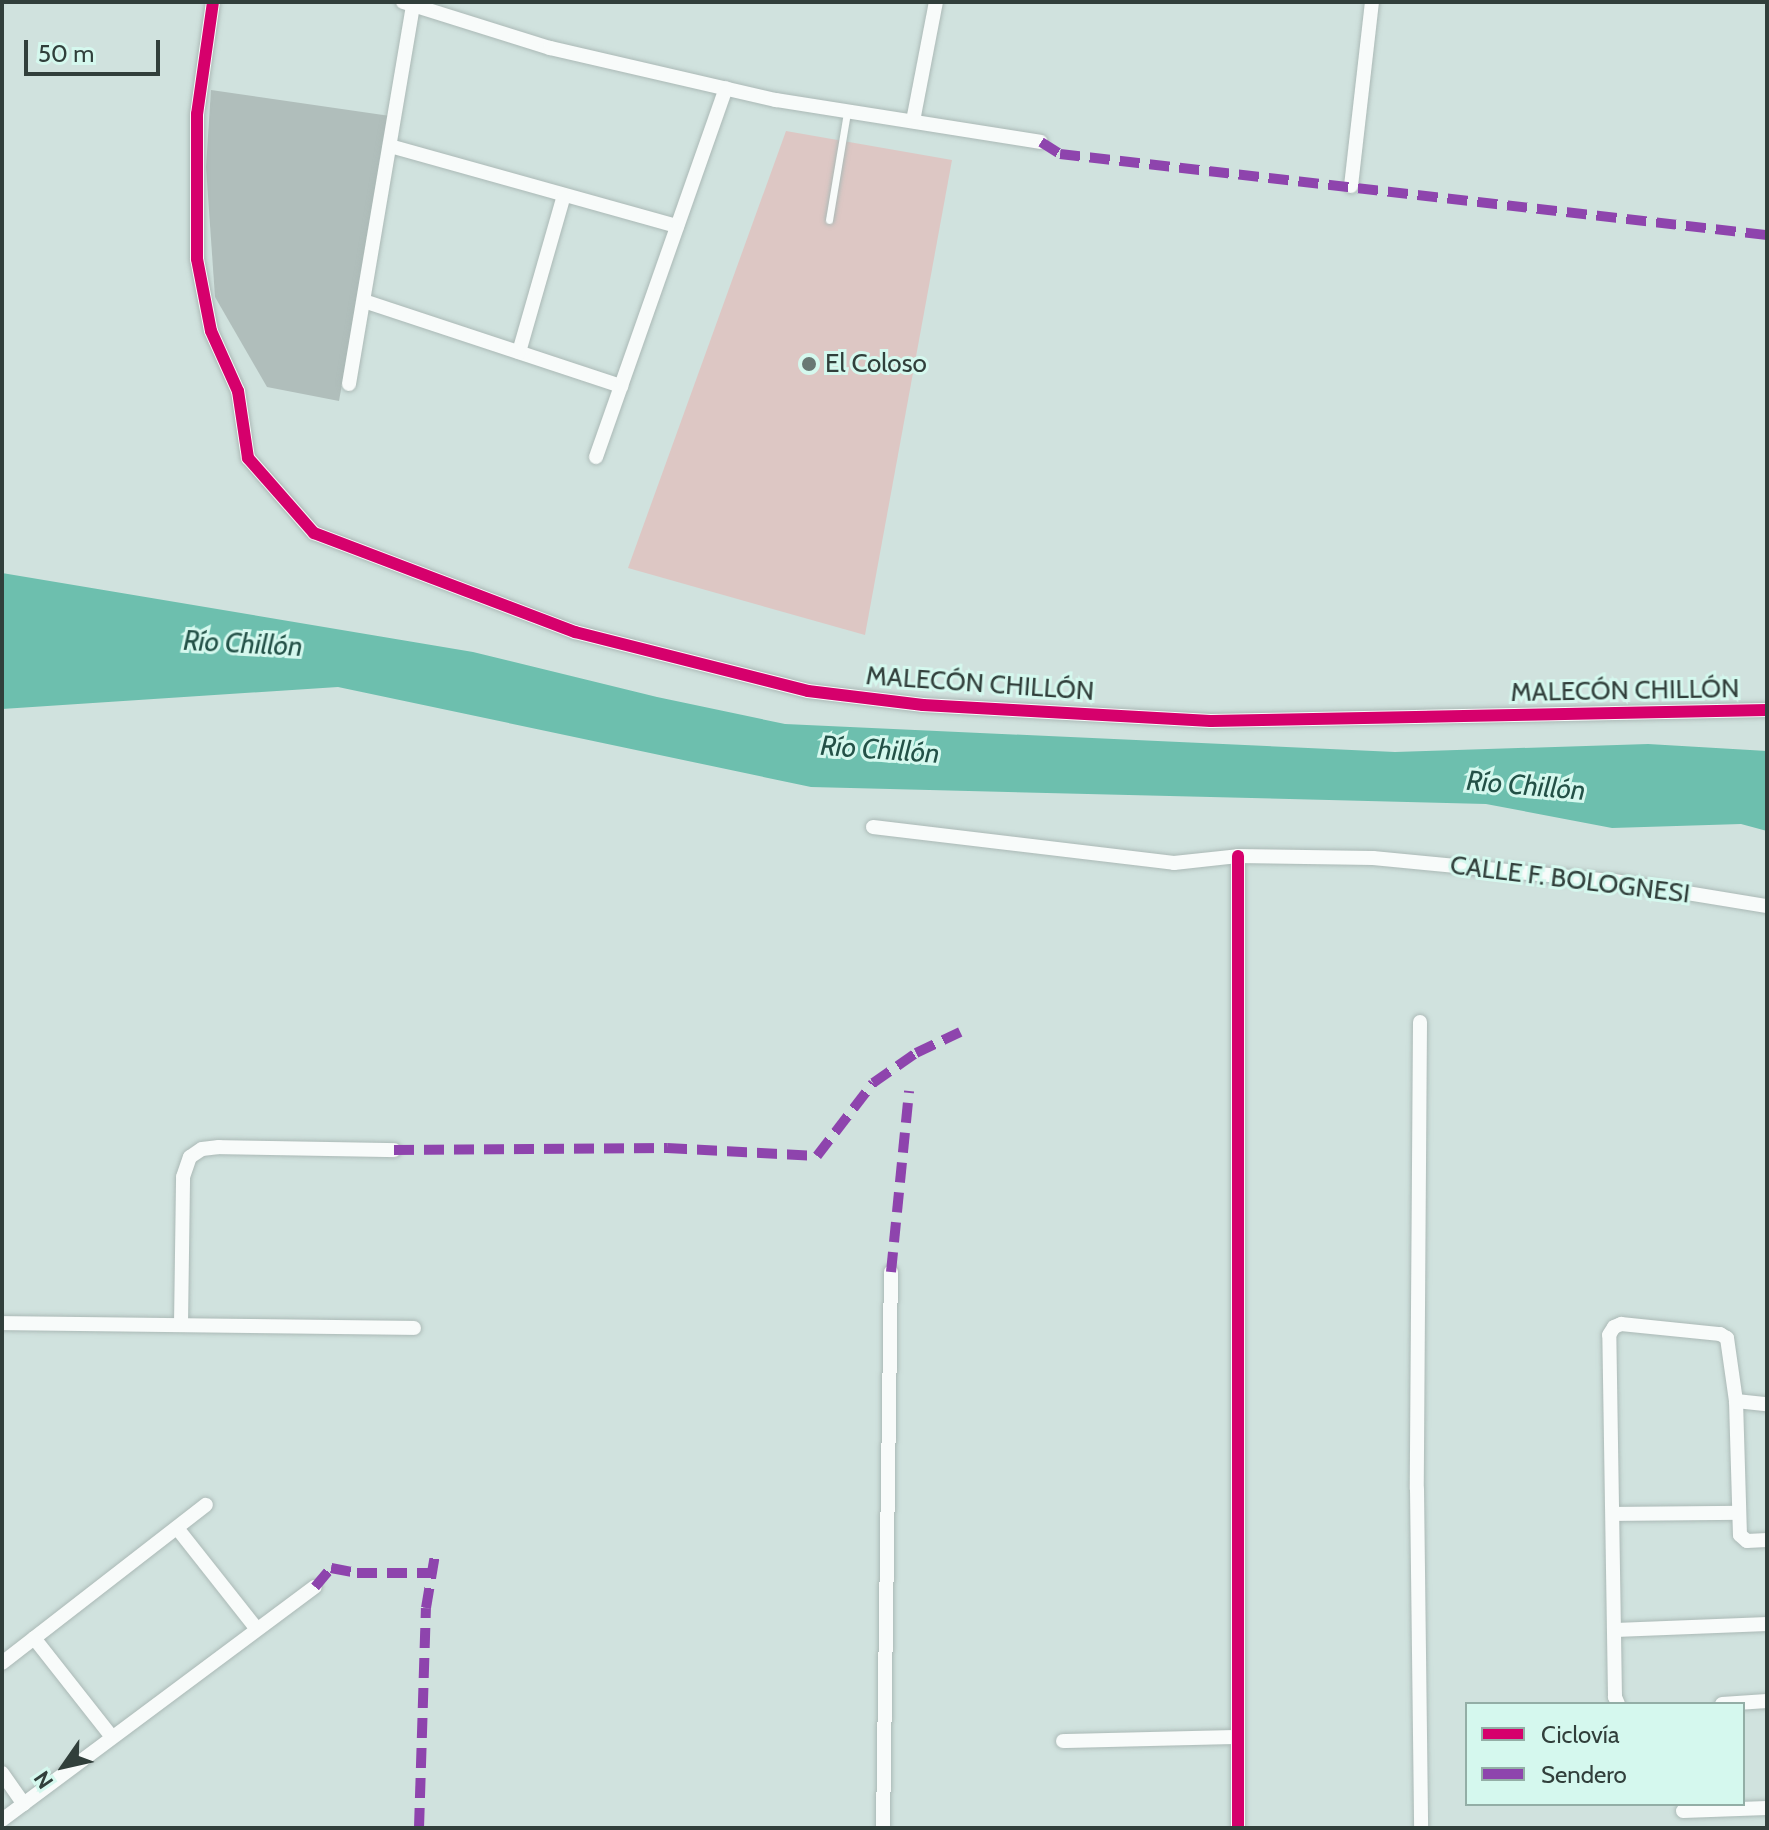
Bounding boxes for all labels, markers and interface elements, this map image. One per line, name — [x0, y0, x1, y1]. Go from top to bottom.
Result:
scale bar — [28, 24, 164, 74]
text: 50 m — [38, 39, 94, 68]
place label: El Coloso — [825, 348, 927, 380]
marker: El Coloso — [800, 355, 818, 373]
water label: Río Chillón — [182, 623, 304, 663]
street label: MALECÓN CHILLÓN — [865, 660, 1095, 708]
street label: MALECÓN CHILLÓN — [1510, 673, 1740, 709]
water label: Río Chillón — [819, 728, 941, 770]
water label: Río Chillón — [1465, 763, 1587, 807]
street label: CALLE F. BOLOGNESI — [1448, 850, 1692, 910]
legend — [1465, 1702, 1745, 1806]
text: Ciclovía — [1541, 1720, 1619, 1749]
north arrow — [24, 1726, 104, 1806]
text: Sendero — [1541, 1760, 1627, 1789]
text: N — [28, 1766, 59, 1794]

